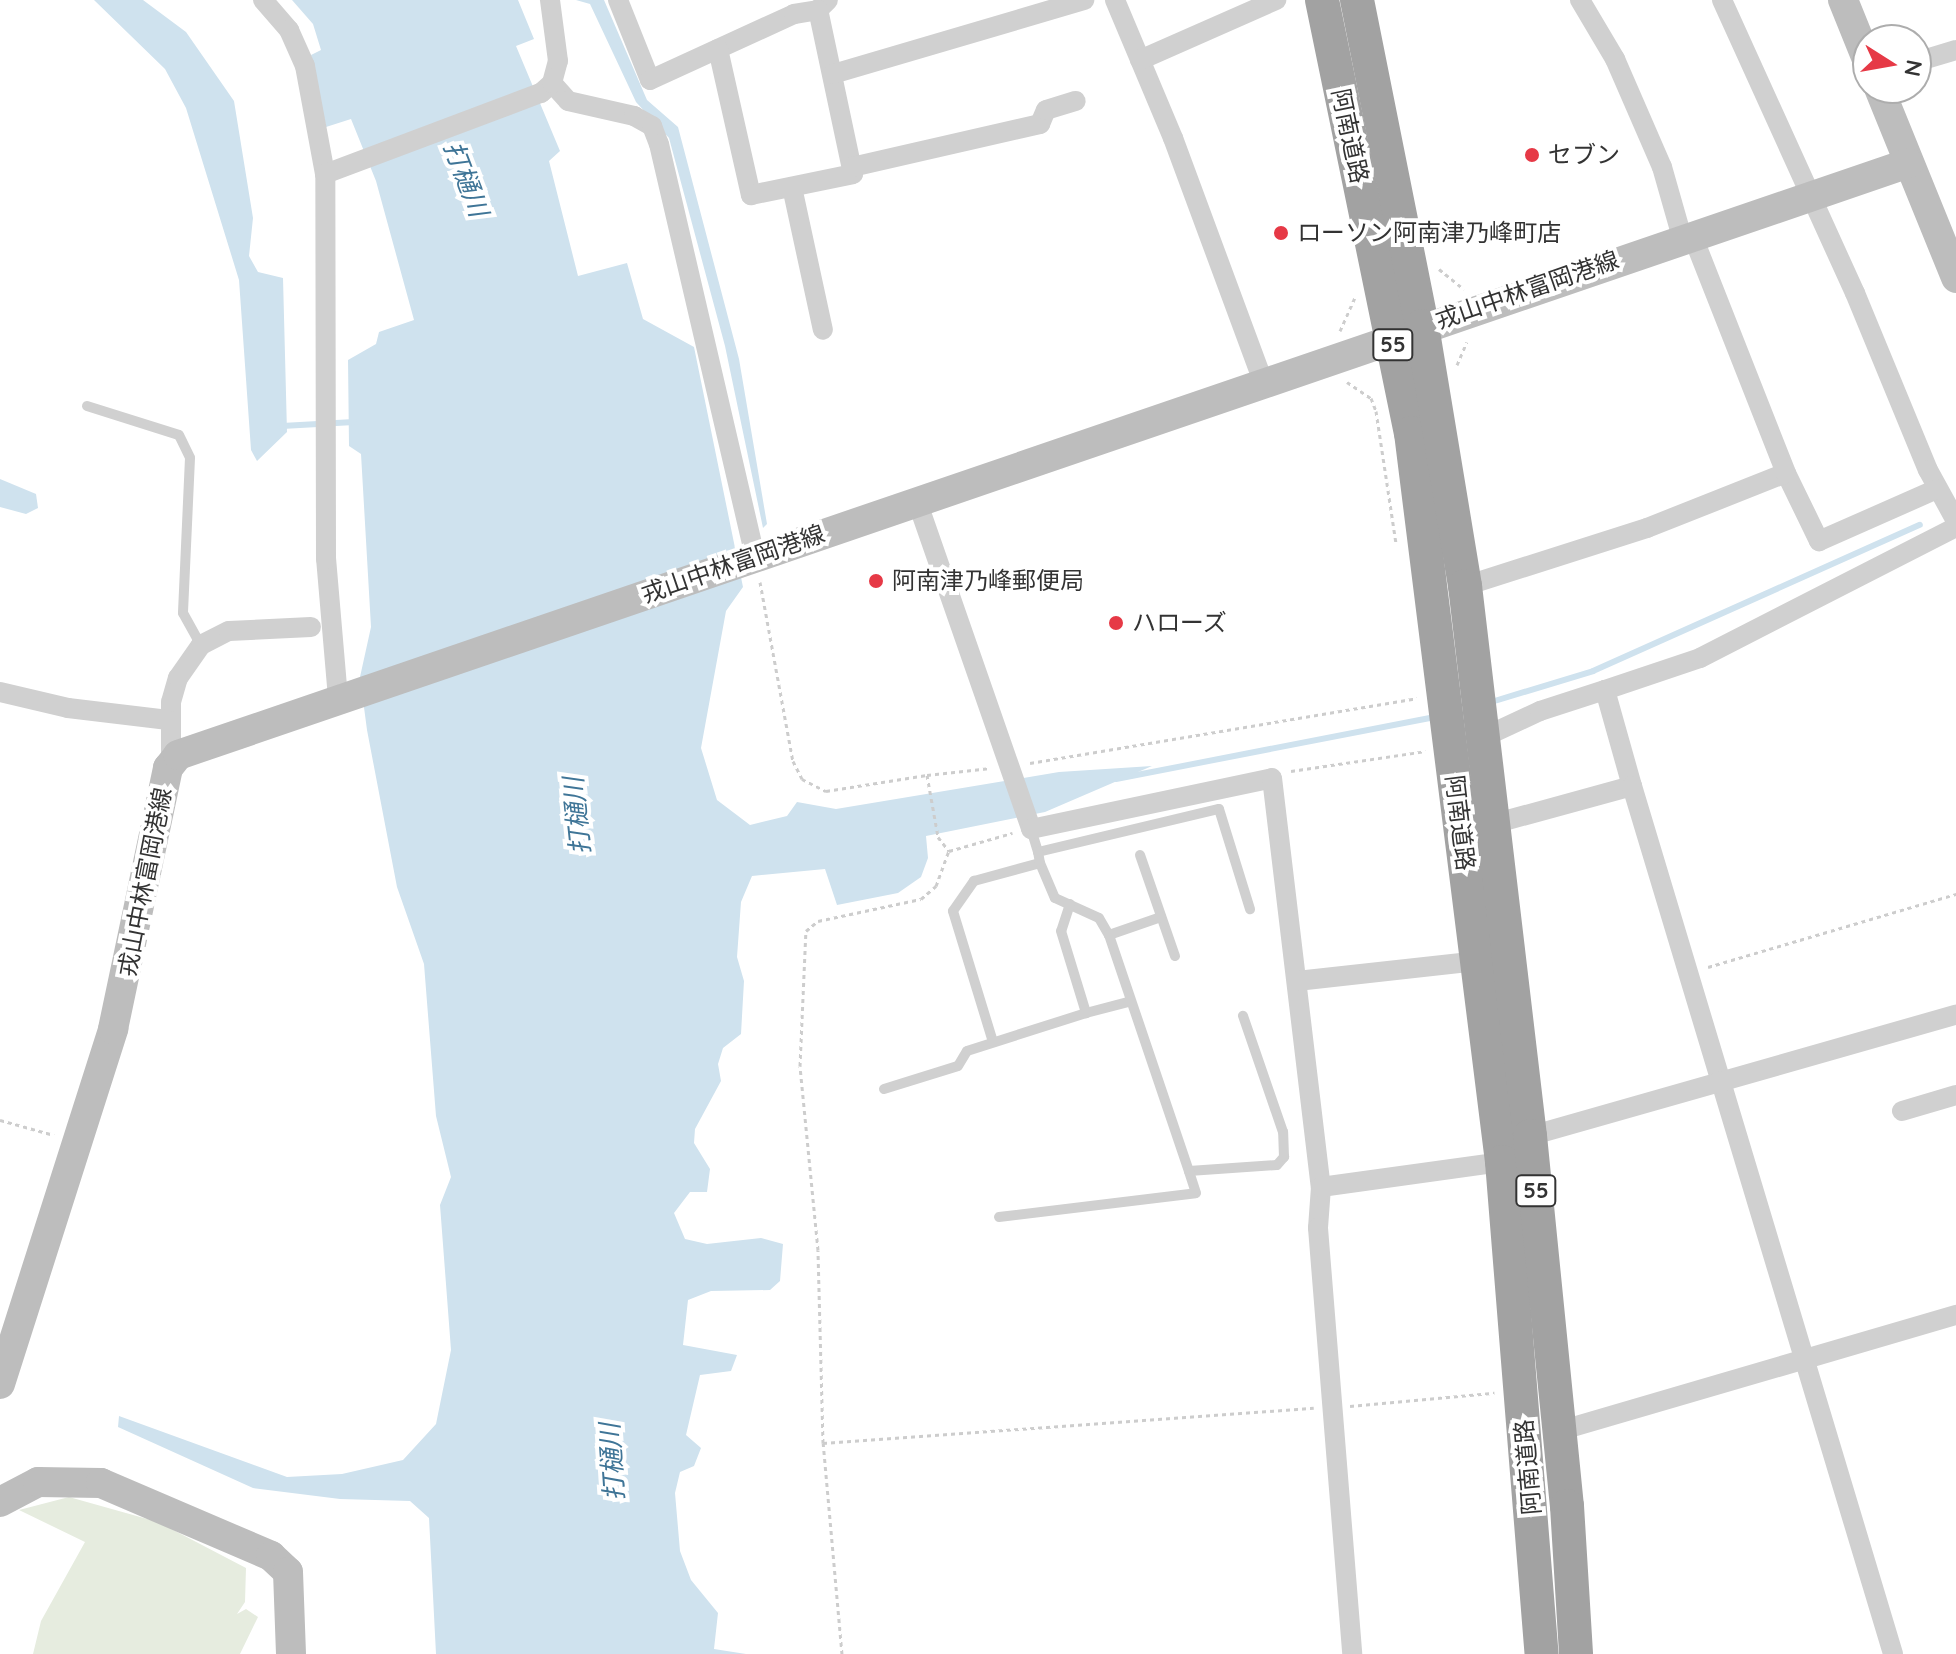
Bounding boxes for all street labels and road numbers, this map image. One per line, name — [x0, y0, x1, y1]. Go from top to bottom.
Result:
street label: 阿南道路 — [1326, 86, 1374, 186]
street label: 戎山中林富岡港線 — [1432, 245, 1622, 335]
road number: 55 — [1371, 327, 1415, 363]
street label: 戎山中林富岡港線 — [638, 519, 828, 609]
street label: 阿南道路 — [1440, 774, 1480, 872]
street label: 戎山中林富岡港線 — [113, 785, 177, 979]
road number: 55 — [1514, 1173, 1558, 1209]
street label: 阿南道路 — [1509, 1418, 1547, 1516]

